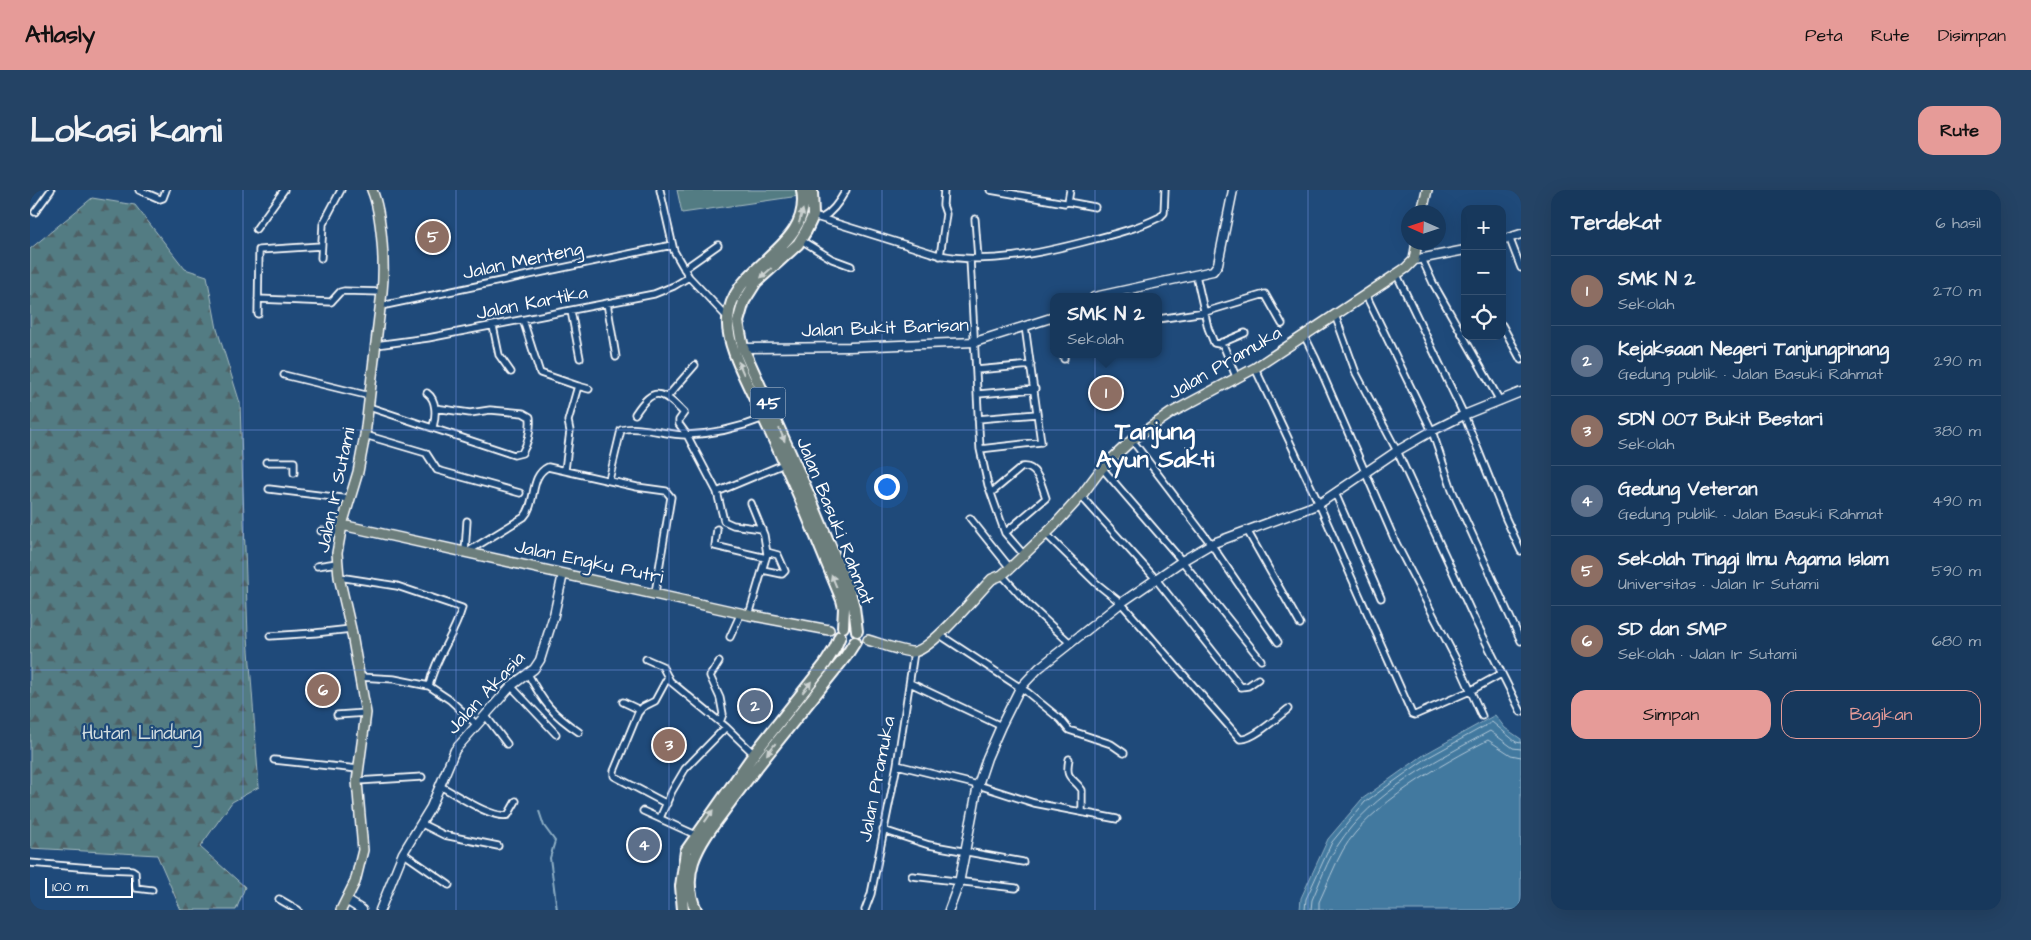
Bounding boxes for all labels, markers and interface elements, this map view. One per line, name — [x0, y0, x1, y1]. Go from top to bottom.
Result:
text: Atlasly — [25, 18, 95, 52]
text: Peta — [1805, 23, 1843, 48]
text: Rute — [1871, 23, 1910, 48]
text: Disimpan — [1938, 23, 2006, 48]
text: Lokasi kami — [30, 106, 222, 155]
button: Rute — [1918, 106, 2001, 155]
north arrow — [1401, 205, 1446, 250]
map controls — [1461, 205, 1506, 340]
button: + — [1461, 205, 1506, 250]
text: Terdekat — [1571, 208, 1661, 237]
one-way arrow — [797, 209, 805, 224]
text: 6 hasil — [1936, 212, 1981, 234]
pin: 5 — [417, 218, 449, 256]
street label: Jalan Menteng — [460, 235, 586, 288]
button: − — [1461, 250, 1506, 295]
text: SMK N 2 — [1618, 266, 1695, 293]
one-way arrow — [760, 267, 772, 279]
street label: Jalan Kartika — [474, 279, 590, 327]
text: 1 — [1586, 280, 1588, 302]
text: 270 m — [1933, 280, 1981, 302]
popup — [1050, 293, 1162, 358]
text: Sekolah — [1618, 293, 1674, 315]
button: locate — [1461, 295, 1506, 340]
text: SMK N 2 — [1067, 301, 1145, 328]
street label: Jalan Bukit Barisan — [801, 312, 969, 344]
street label: Jalan Pramuka — [1163, 319, 1287, 407]
text: Sekolah — [1067, 328, 1124, 350]
text: Kejaksaan Negeri Tanjungpinang — [1618, 336, 1889, 363]
text: 2 — [1582, 350, 1592, 372]
text: 290 m — [1934, 350, 1981, 372]
one-way arrow — [737, 360, 744, 375]
text: Gedung publik · Jalan Basuki Rahmat — [1618, 363, 1883, 385]
pin: 1 — [1090, 374, 1122, 412]
road number: 45 — [750, 388, 786, 418]
text: SDN 007 Bukit Bestari — [1618, 406, 1822, 433]
district label: Tanjung Ayun Sakti — [1096, 415, 1214, 479]
text: 3 — [1583, 420, 1591, 442]
text: 380 m — [1934, 420, 1981, 442]
street label: Jalan Ir Sutami — [310, 425, 362, 555]
one-way arrow — [779, 428, 787, 442]
street label: Jalan Basuki Rahmat — [789, 433, 881, 609]
text: Sekolah — [1618, 433, 1674, 455]
your location — [874, 474, 900, 500]
text: Gedung Veteran — [1618, 476, 1758, 503]
text: 4 — [1582, 490, 1592, 512]
text: 490 m — [1932, 490, 1981, 512]
text: Gedung publik · Jalan Basuki Rahmat — [1618, 503, 1883, 525]
street label: Jalan Engku Putri — [512, 533, 666, 592]
text: Sekolah Tinggi Ilmu Agama Islam — [1618, 546, 1888, 573]
text: 5 — [1581, 560, 1593, 582]
text: 590 m — [1932, 560, 1981, 582]
one-way arrow — [830, 573, 838, 588]
text: Universitas · Jalan Ir Sutami — [1618, 573, 1819, 595]
text: SD dan SMP — [1618, 616, 1727, 643]
text: 6 — [1582, 630, 1592, 652]
text: 680 m — [1932, 630, 1981, 652]
text: Sekolah · Jalan Ir Sutami — [1618, 643, 1797, 665]
street label: Jalan Akasia — [440, 645, 532, 741]
pin: 6 — [307, 671, 339, 709]
one-way arrow — [802, 681, 813, 694]
pin: 2 — [739, 687, 771, 725]
button: Simpan — [1571, 690, 1771, 739]
button: Bagikan — [1781, 690, 1981, 739]
street label: Jalan Pramuka — [852, 714, 902, 844]
park label: Hutan Lindung — [82, 720, 202, 748]
pin: 3 — [653, 726, 685, 764]
one-way arrow — [765, 742, 776, 755]
one-way arrow — [704, 810, 714, 823]
pin: 4 — [628, 826, 660, 864]
scale bar — [45, 875, 132, 898]
text: 100 m — [52, 877, 88, 897]

